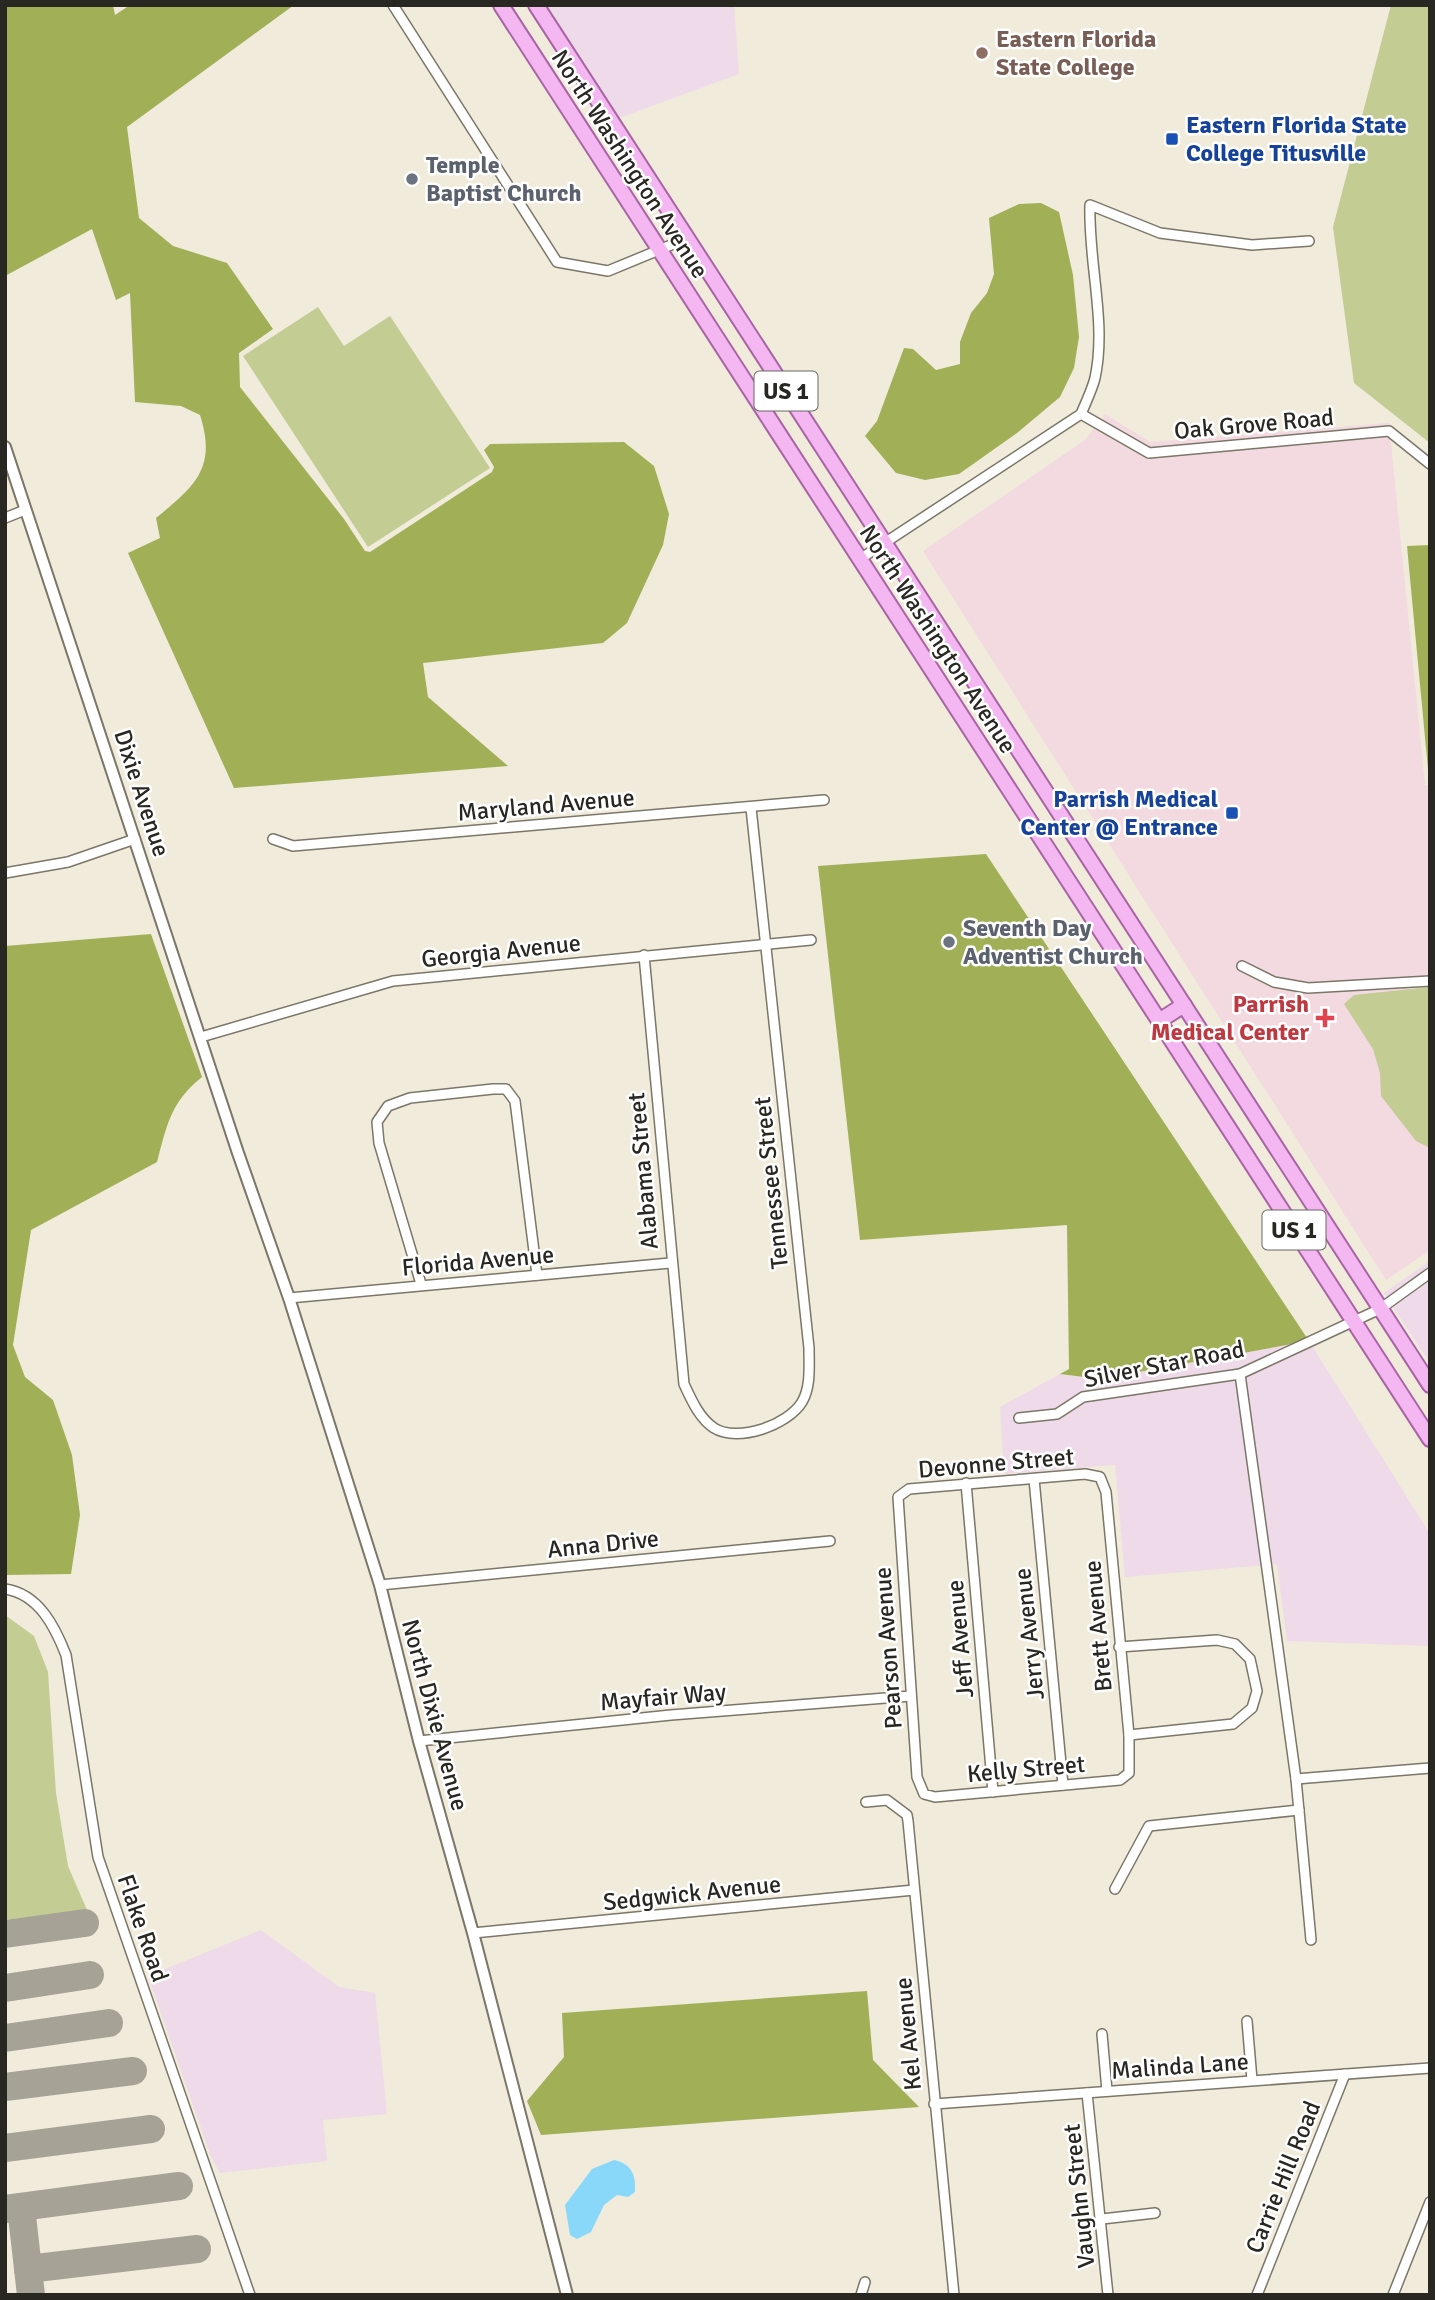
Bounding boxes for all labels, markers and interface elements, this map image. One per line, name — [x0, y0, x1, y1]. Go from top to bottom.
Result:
place label: Eastern Florida State College — [996, 24, 1156, 82]
street label: North Washington Avenue — [545, 44, 715, 284]
marker: Eastern Florida State College — [974, 45, 990, 61]
place label: Eastern Florida State College Titusville — [1186, 110, 1407, 168]
marker: Eastern Florida State College Titusville — [1164, 131, 1180, 147]
place label: Temple Baptist Church — [426, 150, 581, 208]
marker: Temple Baptist Church — [404, 171, 420, 187]
road number: US 1 — [754, 372, 818, 410]
street label: Oak Grove Road — [1173, 402, 1335, 446]
street label: North Washington Avenue — [853, 519, 1023, 759]
street label: Dixie Avenue — [107, 726, 177, 860]
street label: Maryland Avenue — [456, 782, 636, 828]
place label: Parrish Medical Center @ Entrance — [1020, 784, 1218, 842]
marker: Parrish Medical Center @ Entrance — [1224, 805, 1240, 821]
place label: Seventh Day Adventist Church — [963, 913, 1143, 971]
street label: Georgia Avenue — [420, 928, 582, 974]
marker: Seventh Day Adventist Church — [941, 934, 957, 950]
place label: Parrish Medical Center — [1151, 989, 1309, 1047]
marker: Parrish Medical Center — [1315, 1008, 1335, 1028]
street label: Alabama Street — [621, 1091, 665, 1251]
street label: Tennessee Street — [747, 1095, 795, 1271]
road number: US 1 — [1262, 1210, 1326, 1250]
street label: Florida Avenue — [401, 1239, 555, 1283]
street label: Silver Star Road — [1081, 1334, 1247, 1394]
street label: Devonne Street — [917, 1441, 1075, 1485]
street label: Anna Drive — [546, 1523, 660, 1565]
street label: Brett Avenue — [1077, 1559, 1119, 1693]
street label: Pearson Avenue — [867, 1566, 909, 1730]
street label: Jerry Avenue — [1007, 1566, 1051, 1702]
street label: Jeff Avenue — [940, 1579, 980, 1699]
street label: North Dixie Avenue — [395, 1616, 475, 1814]
street label: Mayfair Way — [599, 1677, 727, 1717]
street label: Kelly Street — [966, 1749, 1086, 1789]
street label: Sedgwick Avenue — [602, 1869, 782, 1917]
street label: Flake Road — [111, 1870, 175, 1986]
street label: Kel Avenue — [888, 1976, 928, 2092]
street label: Malinda Lane — [1110, 2046, 1250, 2086]
street label: Carrie Hill Road — [1239, 2096, 1327, 2258]
street label: Vaughn Street — [1057, 2122, 1101, 2270]

